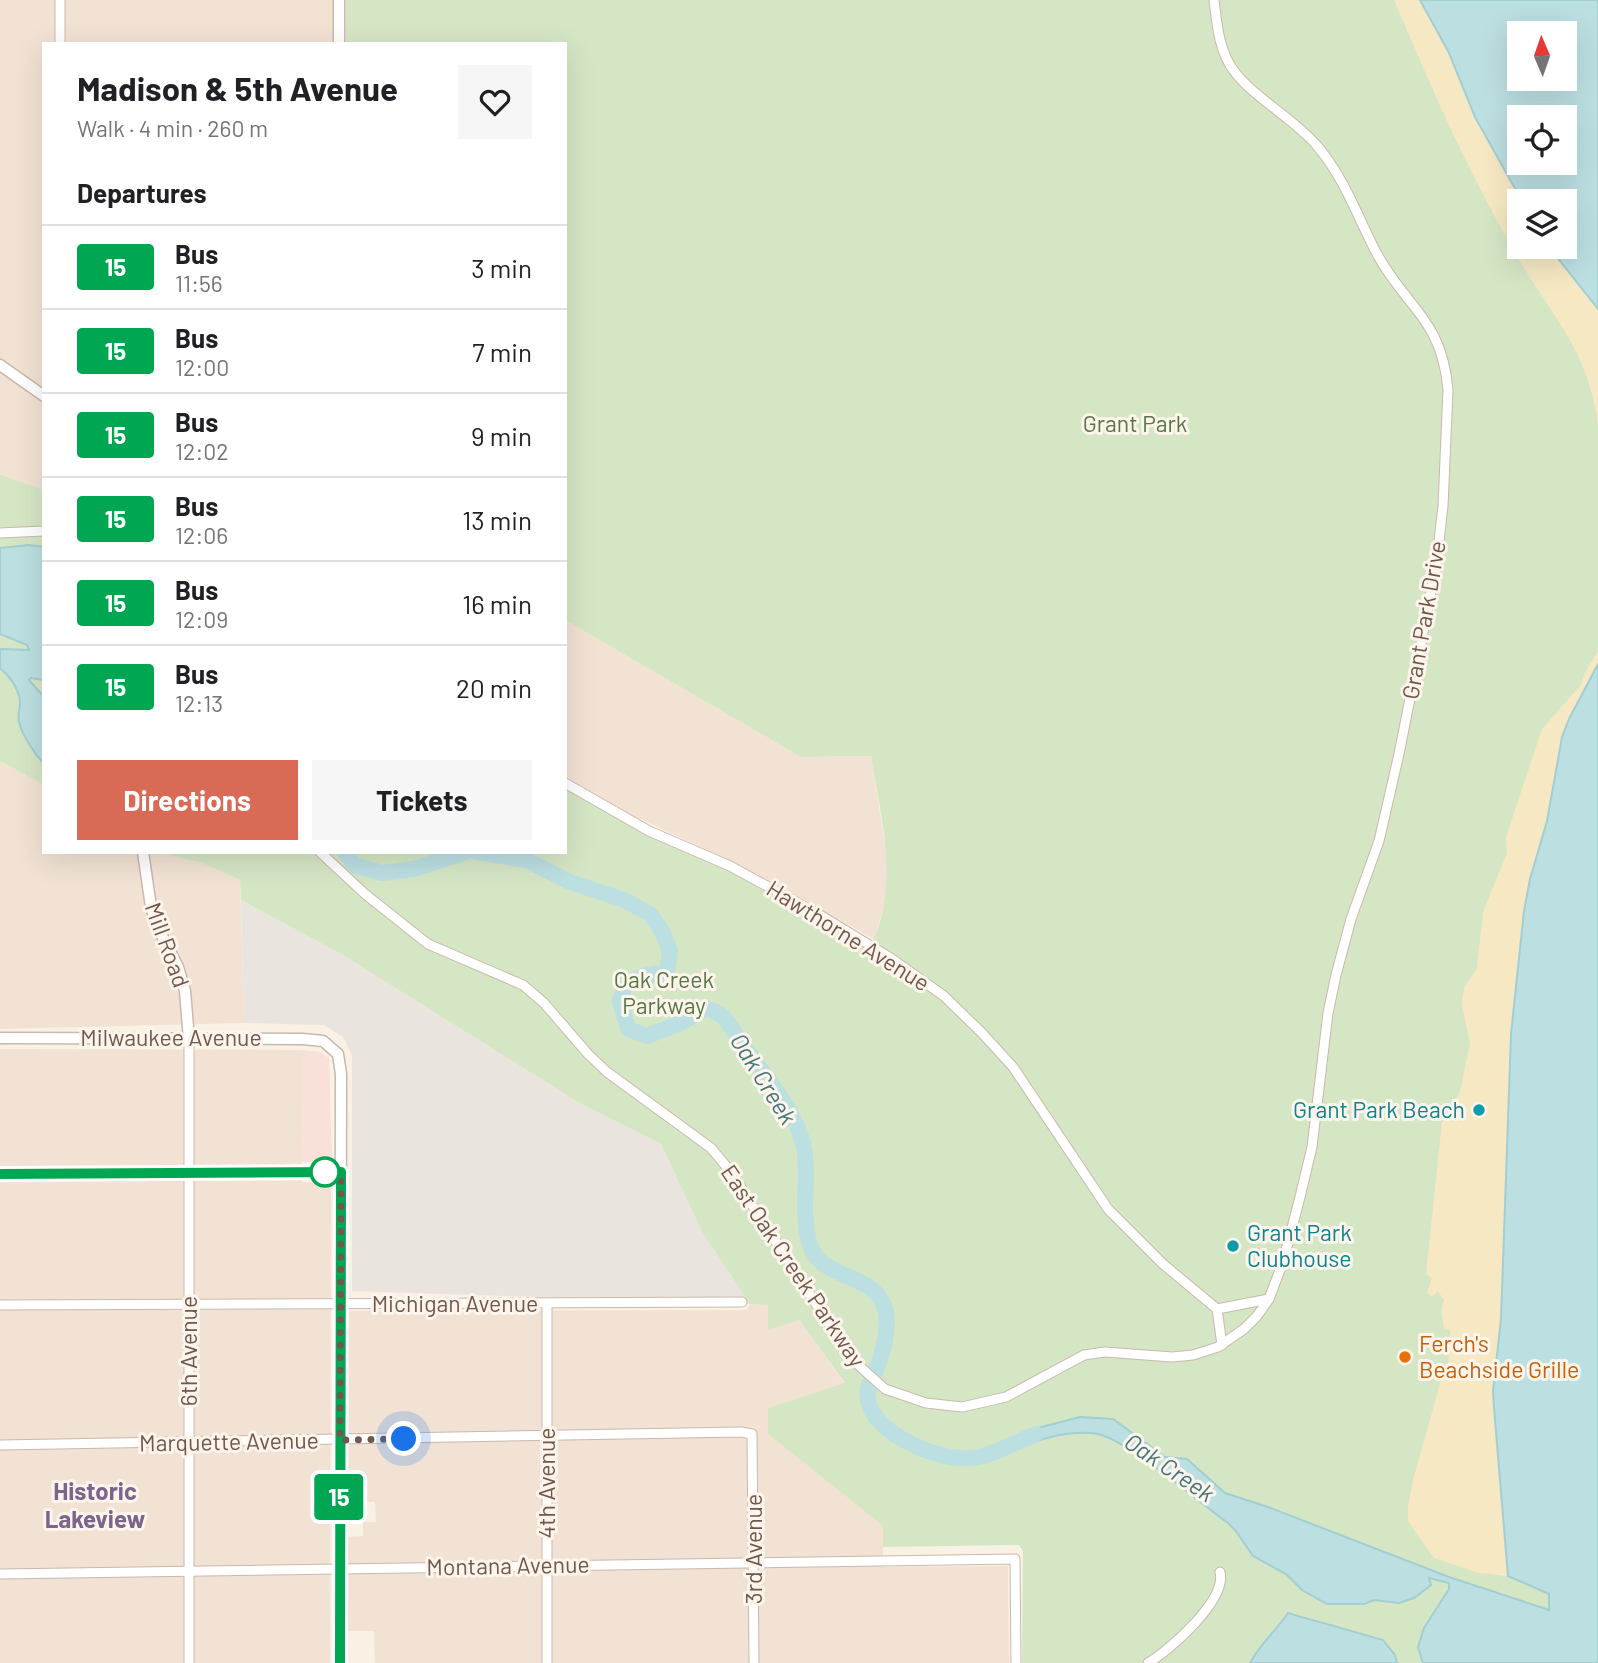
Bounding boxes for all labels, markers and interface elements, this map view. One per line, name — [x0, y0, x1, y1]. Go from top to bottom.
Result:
north arrow — [1507, 21, 1577, 91]
map controls — [1507, 21, 1577, 259]
button: heart — [458, 65, 532, 139]
text: Madison & 5th Avenue — [77, 68, 398, 108]
button: locate — [1507, 105, 1577, 175]
text: Walk · 4 min · 260 m — [77, 114, 268, 142]
text: Departures — [77, 177, 207, 208]
button: layers — [1507, 189, 1577, 259]
text: Bus — [175, 238, 218, 269]
text: 15 — [105, 252, 126, 281]
text: 3 min — [471, 252, 532, 283]
text: 11:56 — [175, 269, 223, 297]
text: Bus — [175, 322, 218, 353]
text: 15 — [105, 336, 126, 365]
text: 7 min — [472, 336, 532, 367]
text: 12:00 — [175, 353, 229, 381]
text: Bus — [175, 406, 218, 437]
park label: Grant Park — [1083, 409, 1187, 437]
text: 15 — [105, 420, 126, 449]
text: 9 min — [471, 420, 532, 451]
text: 12:02 — [175, 437, 229, 465]
text: Bus — [175, 490, 218, 521]
text: 15 — [105, 504, 126, 533]
text: 13 min — [462, 504, 532, 535]
text: 12:06 — [175, 521, 228, 549]
street label: Grant Park Drive — [1395, 538, 1451, 701]
text: Bus — [175, 574, 218, 605]
text: 15 — [105, 588, 126, 617]
text: 16 min — [462, 588, 532, 619]
text: 12:09 — [175, 605, 228, 633]
text: Bus — [175, 658, 218, 689]
text: 15 — [105, 672, 126, 701]
text: 20 min — [456, 672, 532, 703]
text: 12:13 — [175, 689, 223, 717]
button: Directions — [77, 760, 298, 840]
button: Tickets — [312, 760, 532, 840]
street label: Hawthorne Avenue — [762, 874, 935, 997]
street label: Mill Road — [140, 898, 196, 991]
park label: Oak Creek Parkway — [614, 965, 714, 1019]
street label: Milwaukee Avenue — [80, 1023, 262, 1051]
water label: Oak Creek — [725, 1027, 804, 1130]
place label: Grant Park Beach — [1293, 1095, 1465, 1123]
marker: Grant Park Beach — [1471, 1102, 1487, 1118]
unlabelled marker — [310, 1157, 340, 1187]
street label: East Oak Creek Parkway — [716, 1159, 872, 1372]
place label: Grant Park Clubhouse — [1247, 1218, 1352, 1272]
marker: Grant Park Clubhouse — [1225, 1238, 1241, 1254]
street label: Michigan Avenue — [372, 1289, 538, 1317]
street label: 6th Avenue — [174, 1296, 202, 1406]
place label: Ferch's Beachside Grille — [1419, 1329, 1579, 1383]
marker: Ferch's Beachside Grille — [1397, 1349, 1413, 1365]
your location — [386, 1421, 421, 1456]
street label: Marquette Avenue — [139, 1425, 319, 1457]
water label: Oak Creek — [1119, 1426, 1221, 1508]
street label: 4th Avenue — [532, 1427, 560, 1539]
line badge: 15 — [308, 1474, 370, 1520]
district label: Historic Lakeview — [45, 1476, 145, 1533]
text: 15 — [328, 1482, 350, 1511]
street label: 3rd Avenue — [739, 1494, 767, 1604]
street label: Montana Avenue — [426, 1550, 590, 1580]

